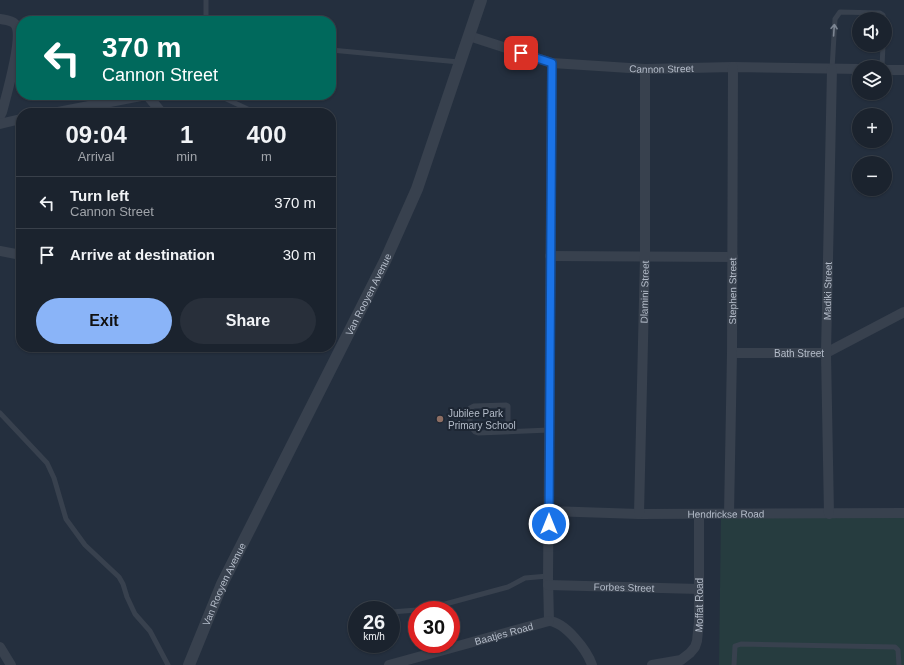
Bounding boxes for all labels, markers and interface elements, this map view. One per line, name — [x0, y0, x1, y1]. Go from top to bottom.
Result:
map controls — [852, 12, 892, 196]
button: sound — [852, 12, 892, 52]
one-way arrow — [831, 24, 838, 37]
icon: left — [36, 32, 88, 84]
text: 370 m — [102, 32, 181, 63]
pin — [504, 36, 538, 70]
icon: arrive — [510, 42, 532, 64]
button: layers — [852, 60, 892, 100]
street label: Cannon Street — [629, 63, 694, 75]
text: Cannon Street — [102, 65, 218, 85]
button: + — [852, 108, 892, 148]
text: 09:04 — [65, 121, 127, 148]
text: 1 — [180, 121, 193, 148]
text: 400 — [247, 121, 287, 148]
text: Arrival — [78, 149, 115, 164]
text: min — [176, 149, 197, 164]
text: m — [261, 149, 272, 164]
button: − — [852, 156, 892, 196]
text: Turn left — [70, 187, 129, 204]
icon: left — [36, 192, 58, 214]
text: 370 m — [274, 194, 316, 211]
text: Cannon Street — [70, 204, 154, 219]
icon: arrive — [36, 244, 58, 266]
text: Arrive at destination — [70, 246, 215, 263]
text: 30 m — [283, 246, 316, 263]
street label: Van Rooyen Avenue — [343, 251, 394, 337]
street label: Stephen Street — [727, 257, 738, 324]
street label: Dlamini Street — [638, 260, 651, 324]
street label: Madiki Street — [822, 262, 834, 320]
button: Exit — [36, 298, 172, 344]
button: Share — [180, 298, 316, 344]
street label: Bath Street — [774, 348, 824, 359]
place label: Jubilee Park Primary School — [448, 408, 516, 431]
marker: Jubilee Park Primary School — [435, 414, 445, 424]
position arrow — [528, 503, 570, 545]
street label: Hendrickse Road — [688, 509, 764, 520]
street label: Van Rooyen Avenue — [201, 541, 248, 628]
street label: Moffat Road — [693, 578, 705, 633]
street label: Forbes Street — [594, 581, 655, 594]
speed limit sign: 30 — [408, 601, 460, 653]
text: 26 — [363, 611, 385, 633]
street label: Baatjes Road — [473, 621, 534, 647]
text: km/h — [363, 631, 385, 642]

